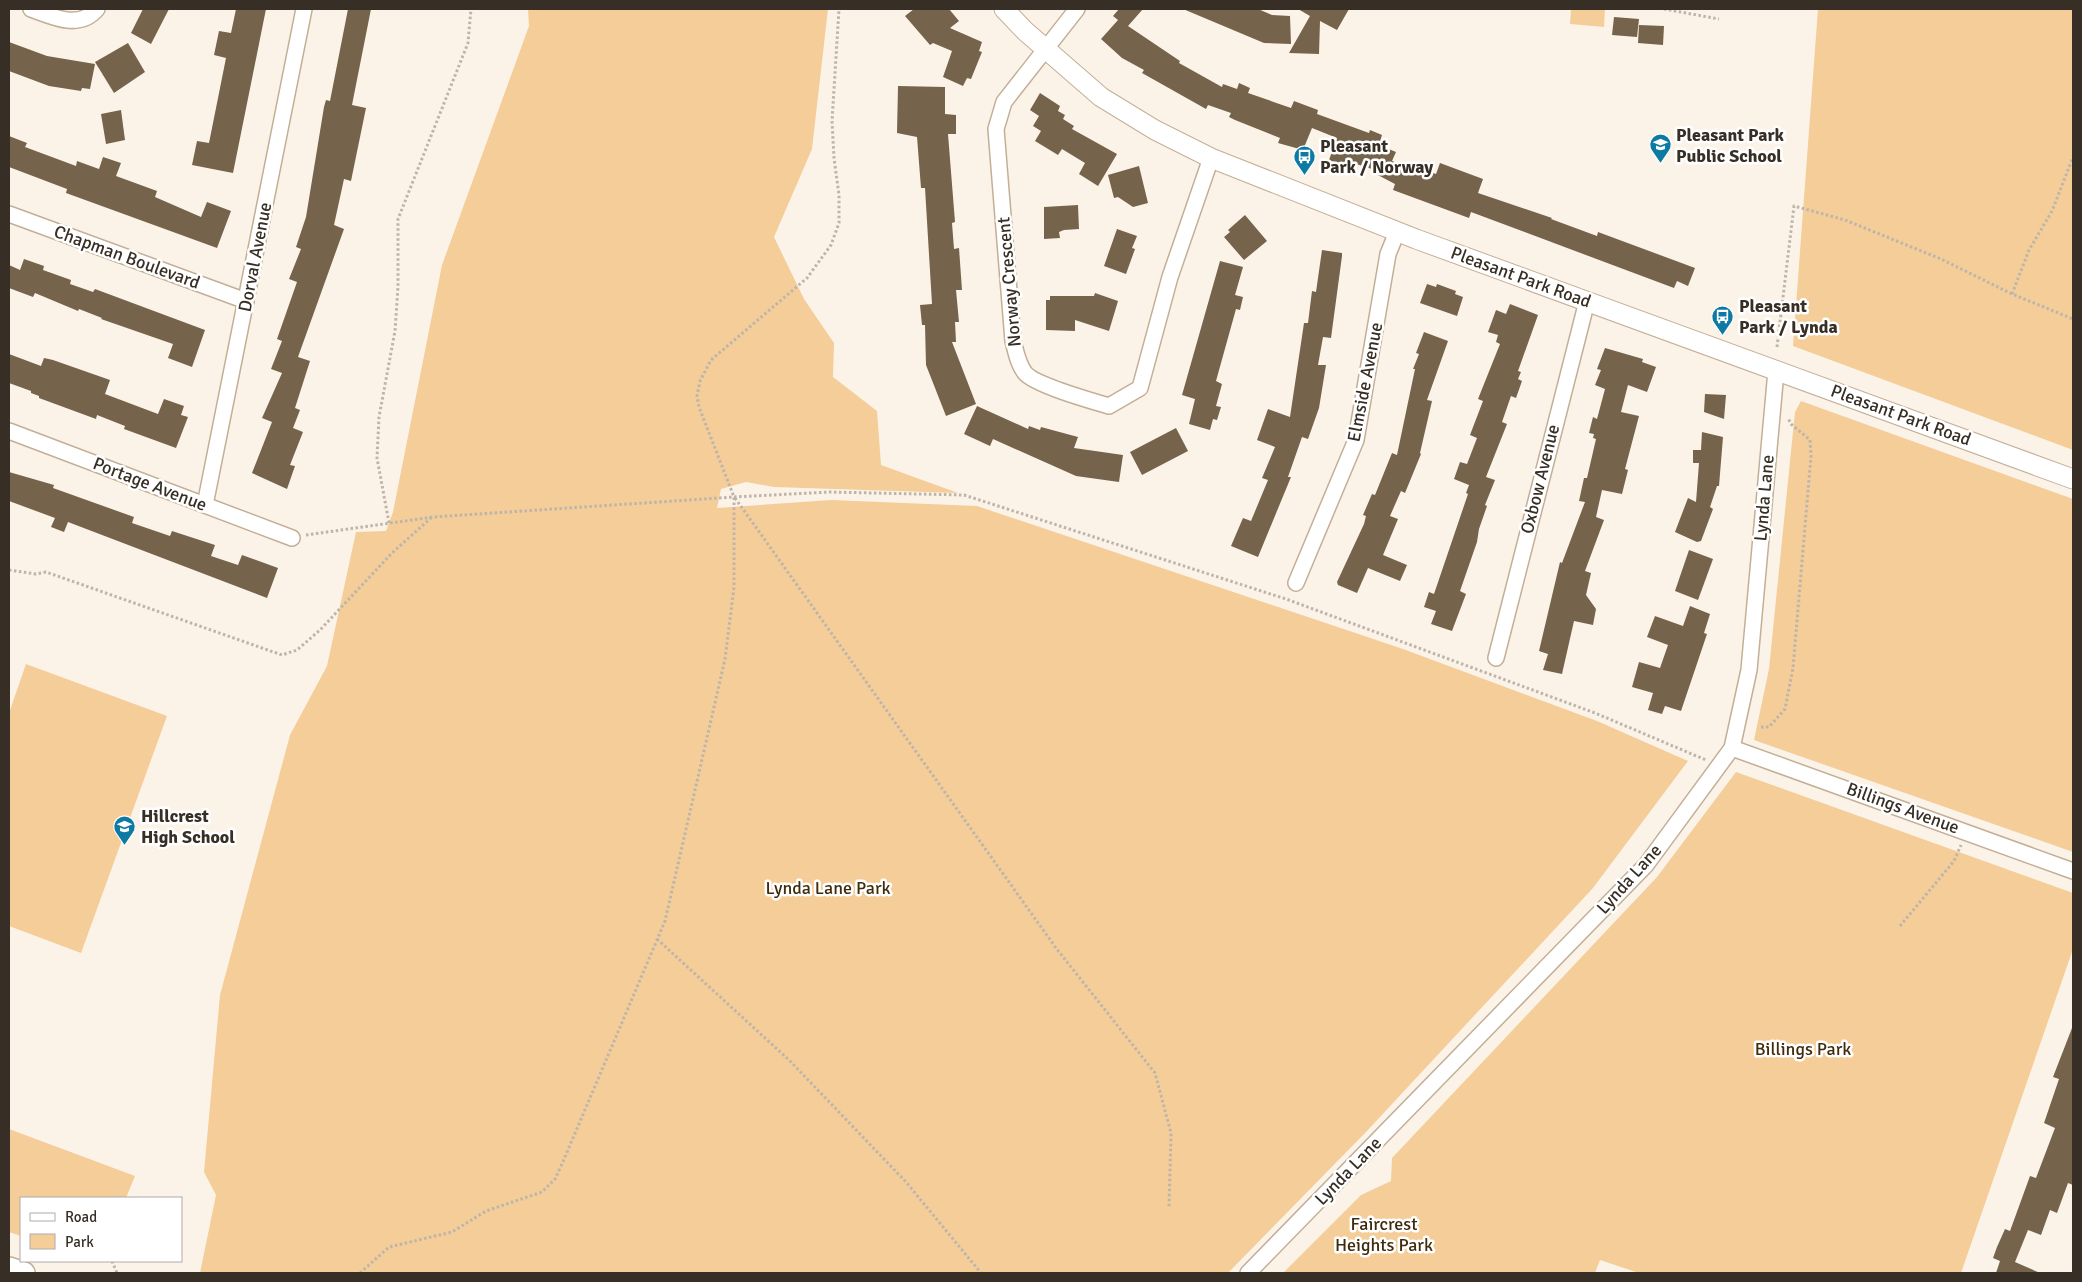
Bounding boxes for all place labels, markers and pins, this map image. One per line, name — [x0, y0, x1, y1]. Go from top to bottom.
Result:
place label: Pleasant Park Public School — [1676, 124, 1785, 167]
school or university icon: Pleasant Park Public School — [1648, 133, 1672, 164]
place label: Pleasant Park / Norway — [1320, 135, 1433, 178]
bus stop icon: Pleasant Park / Norway — [1292, 144, 1316, 175]
place label: Pleasant Park / Lynda — [1739, 295, 1838, 338]
bus stop icon: Pleasant Park / Lynda — [1711, 304, 1735, 335]
place label: Hillcrest High School — [141, 805, 235, 848]
school or university icon: Hillcrest High School — [113, 814, 137, 845]

